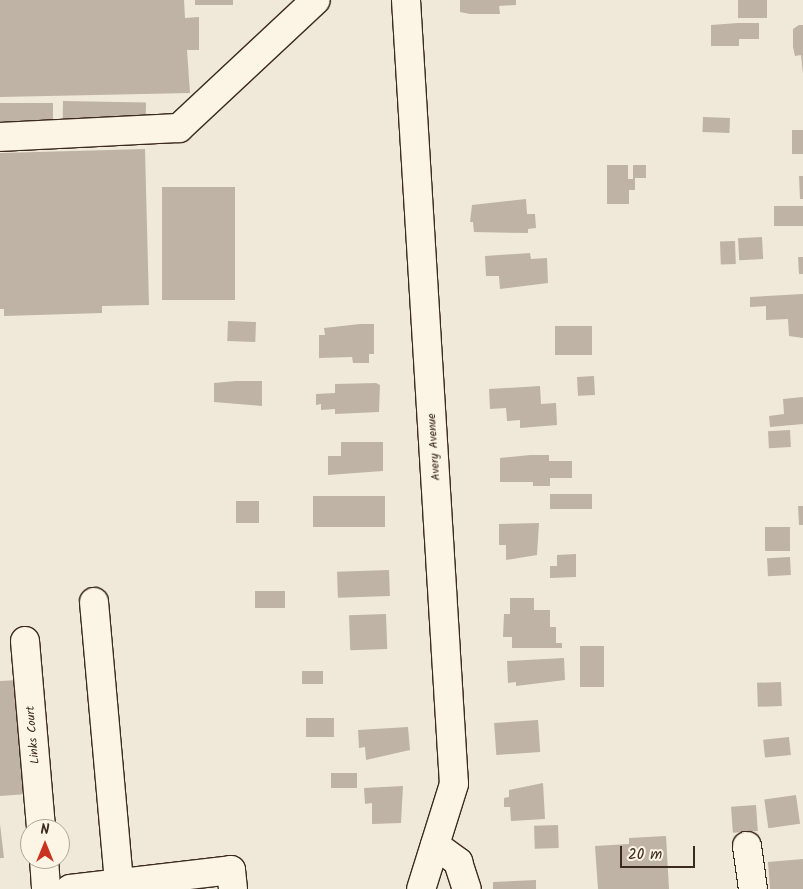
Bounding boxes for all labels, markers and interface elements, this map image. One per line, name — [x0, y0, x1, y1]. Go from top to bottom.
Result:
street label: Avery Avenue — [424, 413, 444, 481]
street label: Links Court — [23, 705, 43, 765]
north arrow — [20, 819, 70, 869]
text: N — [41, 819, 49, 841]
scale bar — [623, 836, 698, 868]
text: 20 m — [628, 843, 662, 867]

